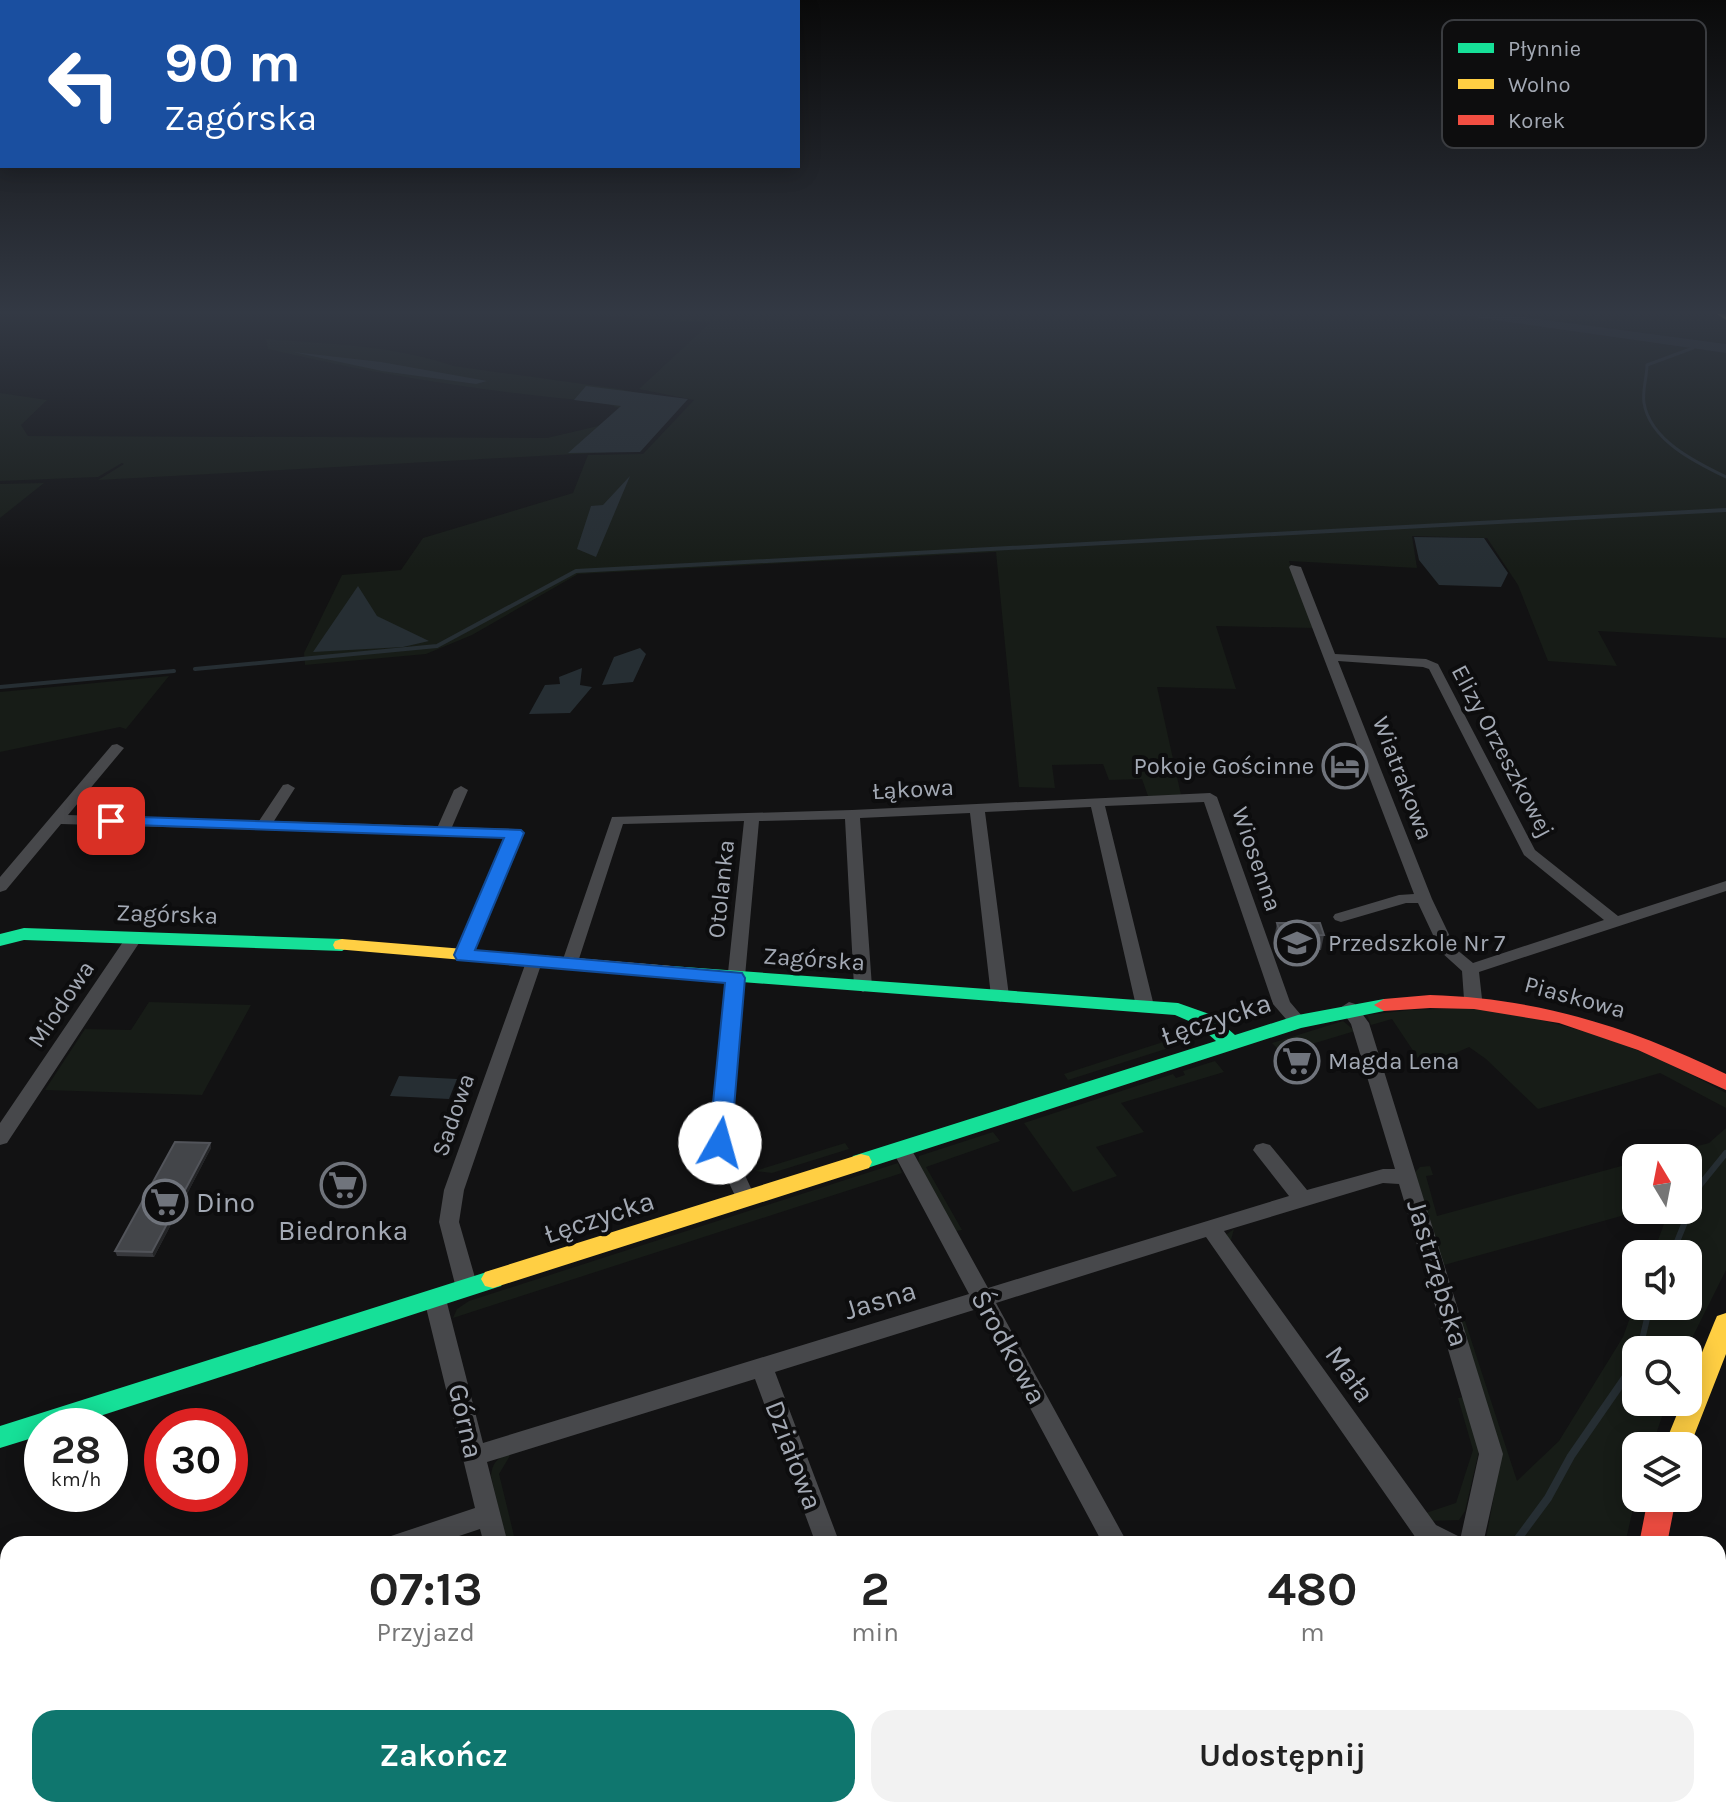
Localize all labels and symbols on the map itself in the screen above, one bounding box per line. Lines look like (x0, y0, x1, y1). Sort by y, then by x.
legend (1442, 20, 1706, 148)
text: Płynnie (1508, 36, 1581, 62)
text: Wolno (1508, 72, 1570, 98)
text: Korek (1508, 108, 1565, 134)
street label: Elizy Orzeszkowej (1446, 660, 1560, 842)
street label: Wiatrakowa (1367, 712, 1439, 844)
hotel icon: Pokoje Gościnne (1321, 742, 1369, 790)
place label: Pokoje Gościnne (1133, 752, 1314, 780)
street label: Łąkowa (871, 773, 955, 805)
pin (77, 787, 145, 855)
street label: Wiosenna (1226, 803, 1288, 915)
street label: Otolanka (702, 838, 740, 940)
street label: Zagórska (115, 898, 219, 930)
school or university icon: Przedszkole Nr 7 (1273, 919, 1321, 967)
place label: Przedszkole Nr 7 (1328, 929, 1505, 957)
street label: Zagórska (762, 941, 866, 977)
street label: Miodowa (22, 955, 100, 1053)
street label: Piaskowa (1521, 970, 1629, 1024)
street label: Łęczycka (1157, 986, 1275, 1052)
supermarket icon: Magda Lena (1273, 1037, 1321, 1085)
place label: Magda Lena (1328, 1047, 1459, 1075)
street label: Sadowa (426, 1070, 480, 1160)
position arrow (678, 1101, 762, 1185)
north arrow (1622, 1144, 1702, 1224)
supermarket icon: Biedronka (319, 1161, 367, 1209)
supermarket icon: Dino (141, 1178, 189, 1226)
street label: Łęczycka (540, 1184, 658, 1250)
place label: Dino (196, 1186, 255, 1219)
street label: Jastrzębska (1400, 1195, 1476, 1351)
place label: Biedronka (278, 1214, 408, 1247)
street label: Jasna (840, 1273, 920, 1327)
street label: Środkowa (964, 1284, 1054, 1410)
street label: Mała (1318, 1339, 1382, 1409)
street label: Górna (441, 1380, 491, 1462)
street label: Działowa (758, 1396, 830, 1514)
speed limit sign: 30 (144, 1408, 248, 1512)

